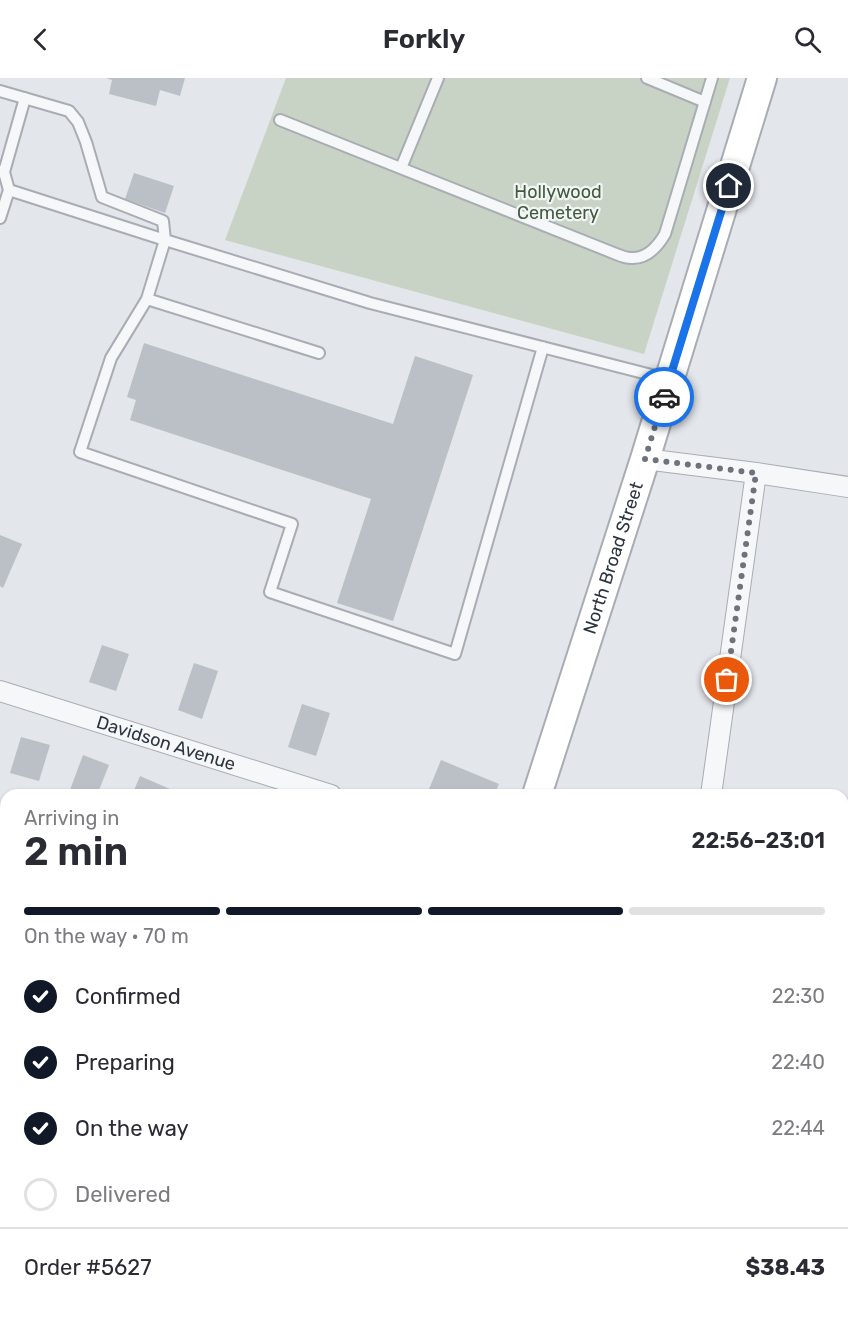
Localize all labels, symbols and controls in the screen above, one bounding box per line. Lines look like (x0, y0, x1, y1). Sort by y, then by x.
icon: back (24, 23, 57, 56)
text: Forkly (383, 23, 465, 55)
icon: search (791, 23, 824, 56)
pin (703, 160, 754, 211)
icon: home (712, 169, 745, 202)
park label: Hollywood Cemetery (514, 181, 602, 224)
courier (634, 367, 694, 427)
icon: car (648, 381, 681, 414)
street label: North Broad Street (578, 479, 648, 637)
pin (701, 654, 752, 705)
icon: bag (710, 663, 743, 696)
street label: Davidson Avenue (94, 711, 238, 775)
text: Arriving in (24, 806, 119, 830)
text: 22:56–23:01 (691, 827, 825, 854)
text: 2 min (24, 829, 128, 875)
text: On the way · 70 m (24, 924, 189, 948)
icon: check (24, 980, 57, 1013)
text: Confirmed (75, 983, 181, 1010)
text: 22:30 (772, 984, 825, 1008)
icon: check (24, 1046, 57, 1079)
text: Preparing (75, 1049, 175, 1076)
text: 22:40 (771, 1050, 825, 1074)
icon: check (24, 1112, 57, 1145)
text: On the way (75, 1115, 189, 1142)
text: 22:44 (772, 1116, 825, 1140)
text: Delivered (75, 1181, 171, 1208)
text: Order #5627 (24, 1254, 152, 1281)
text: $38.43 (745, 1254, 825, 1281)

